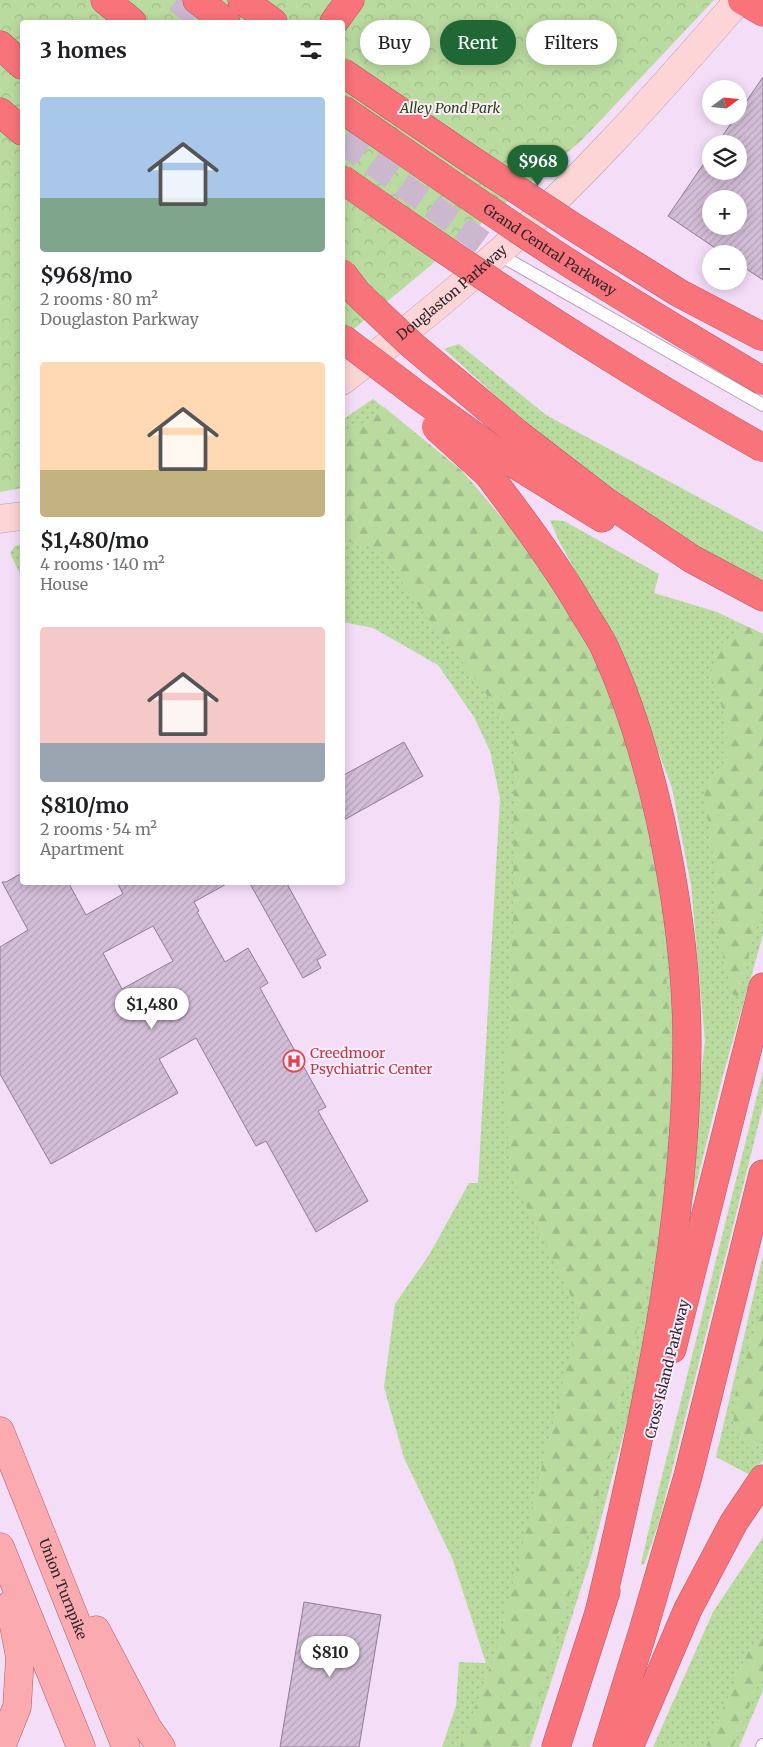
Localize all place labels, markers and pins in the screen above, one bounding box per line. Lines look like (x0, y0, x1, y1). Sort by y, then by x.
pin: $968 (508, 144, 568, 187)
pin: $1,480 (111, 988, 193, 1030)
place label: Creedmoor Psychiatric Center (310, 1044, 433, 1078)
hospital icon: Creedmoor Psychiatric Center (282, 1049, 306, 1073)
pin: $810 (300, 1636, 360, 1678)

